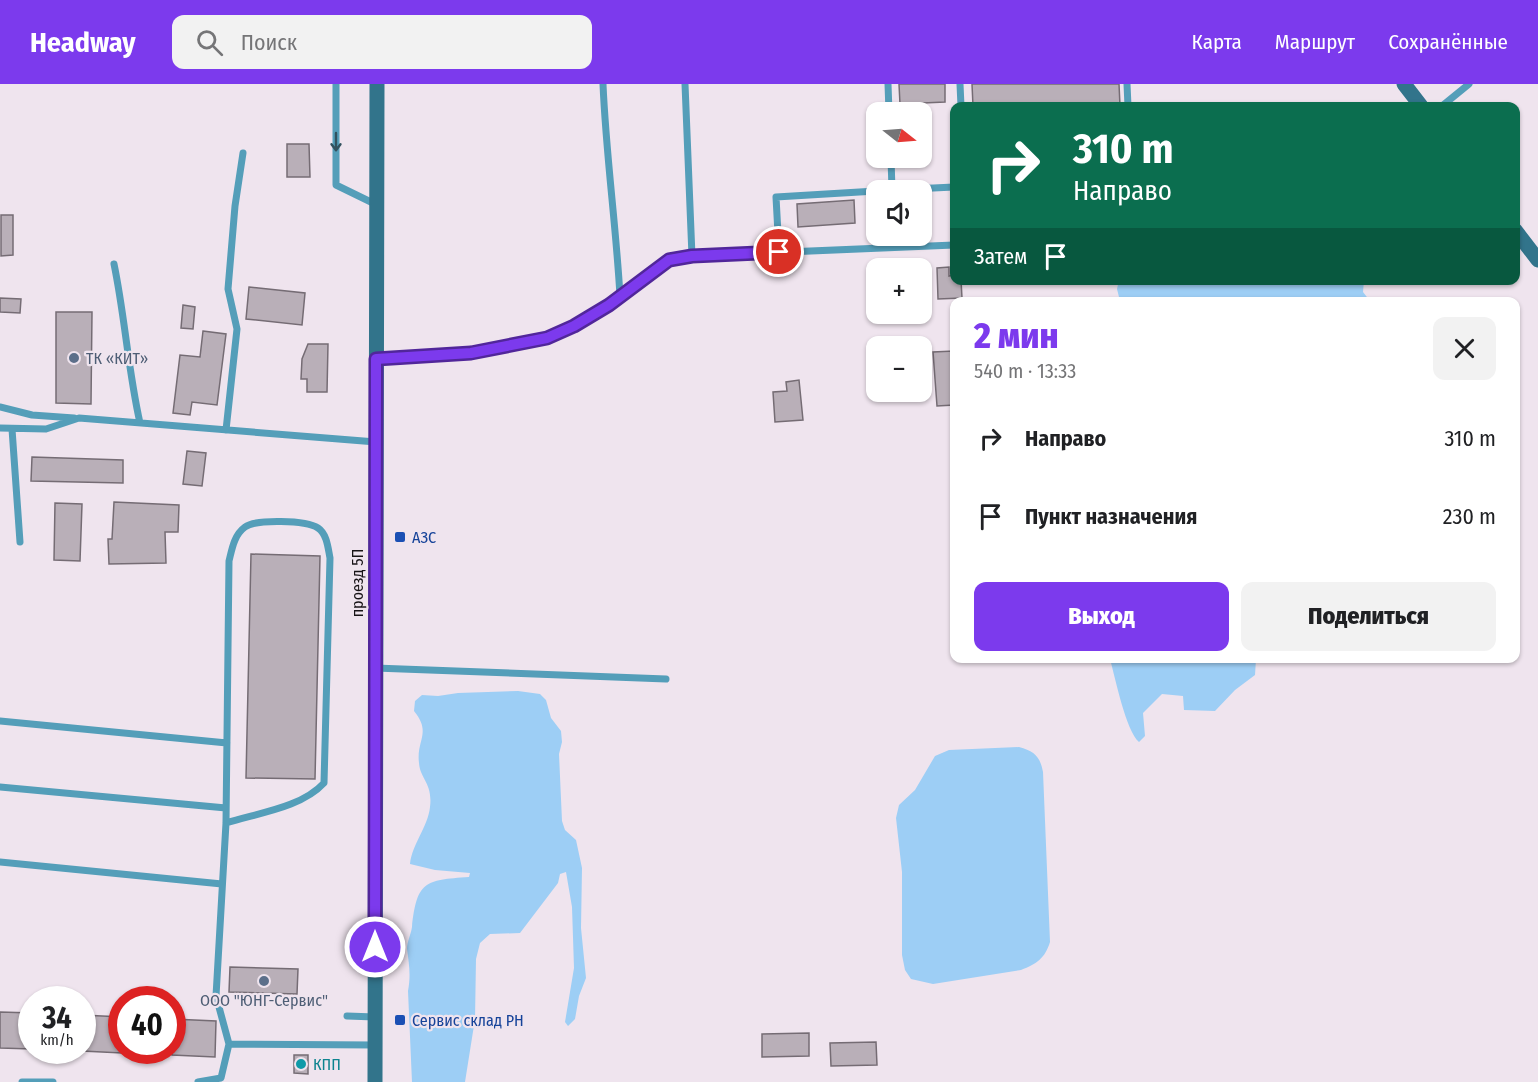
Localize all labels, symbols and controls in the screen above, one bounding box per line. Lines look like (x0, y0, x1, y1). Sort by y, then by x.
search box (172, 15, 592, 69)
text: Headway (30, 26, 136, 59)
icon: search (193, 26, 226, 59)
text: Поиск (241, 29, 297, 56)
text: Карта (1192, 29, 1242, 55)
text: Маршрут (1275, 29, 1355, 55)
text: Сохранённые (1388, 29, 1508, 55)
north arrow (866, 102, 932, 168)
map controls (866, 102, 932, 402)
text: 310 m (1073, 124, 1174, 174)
icon: right (974, 126, 1052, 204)
one-way arrow (330, 132, 342, 152)
text: Направо (1073, 175, 1172, 207)
button: sound (866, 180, 932, 246)
pin (753, 226, 804, 277)
icon: arrive (762, 235, 795, 268)
icon: arrive (1039, 240, 1072, 273)
text: Затем (974, 243, 1027, 270)
button: + (866, 258, 932, 324)
text: 2 мин (974, 314, 1059, 358)
button: close (1433, 317, 1496, 380)
button: − (866, 336, 932, 402)
place label: ТК «КИТ» (86, 349, 148, 368)
marker: ТК «КИТ» (67, 351, 81, 365)
text: 540 m · 13:33 (974, 359, 1076, 383)
icon: right (974, 422, 1007, 455)
text: Направо (1025, 425, 1106, 452)
text: 310 m (1444, 425, 1496, 452)
icon: arrive (974, 500, 1007, 533)
text: Пункт назначения (1025, 503, 1197, 530)
text: 230 m (1443, 503, 1496, 530)
place label: АЗС (412, 528, 436, 547)
marker: АЗС (393, 530, 407, 544)
street label: проезд 5П (348, 549, 367, 617)
button: Выход (974, 582, 1229, 651)
button: Поделиться (1241, 582, 1496, 651)
position arrow (343, 915, 407, 979)
marker: ООО "ЮНГ-Сервис" (257, 974, 271, 988)
speed limit sign: 40 (108, 986, 186, 1064)
place label: ООО "ЮНГ-Сервис" (200, 991, 328, 1010)
text: 34 (42, 1000, 72, 1036)
place label: Сервис склад РН (412, 1011, 524, 1030)
marker: Сервис склад РН (393, 1013, 407, 1027)
text: km/h (40, 1031, 74, 1049)
place label: КПП (313, 1055, 341, 1074)
marker: КПП (294, 1057, 308, 1071)

